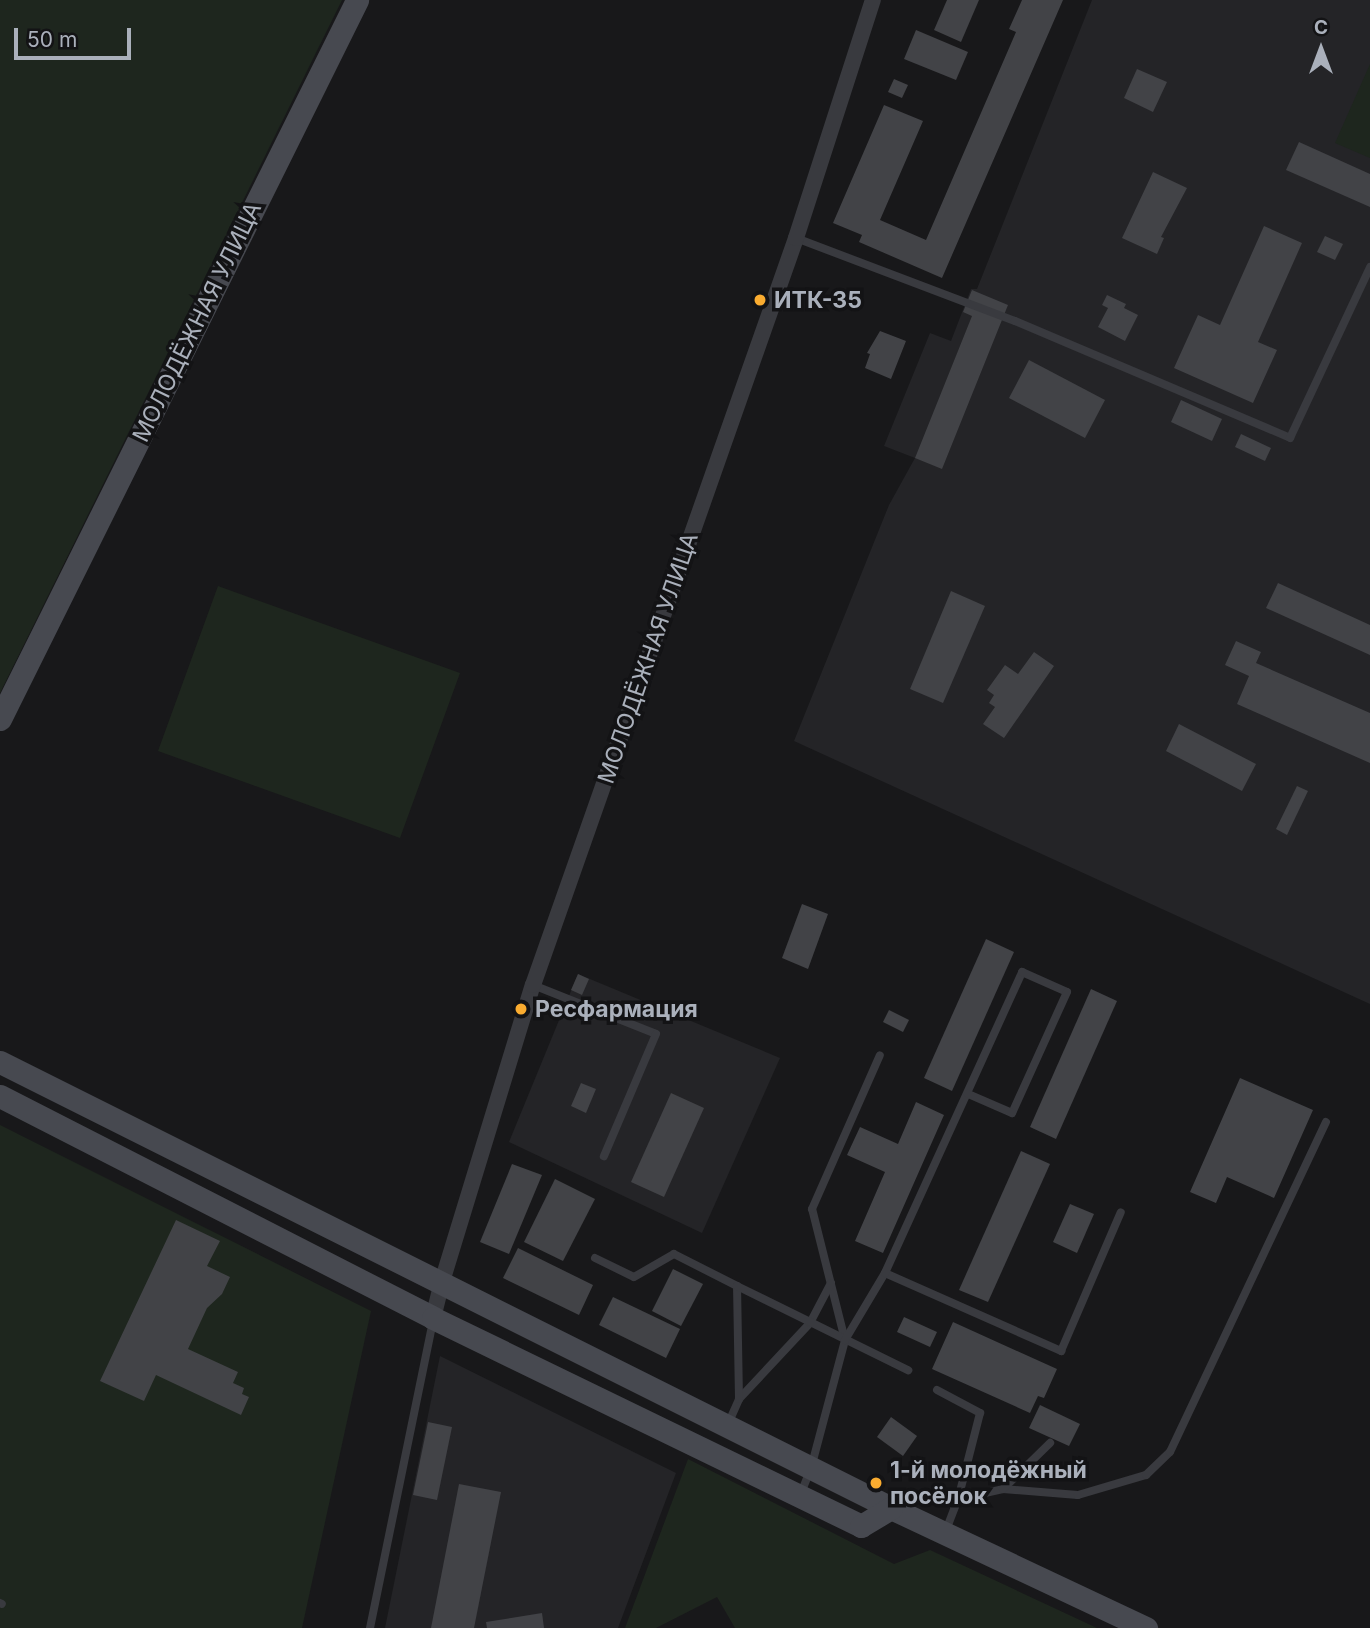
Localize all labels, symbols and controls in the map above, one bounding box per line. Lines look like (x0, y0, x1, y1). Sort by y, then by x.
scale bar (18, 14, 135, 58)
north arrow (1286, 14, 1356, 84)
text: С (1314, 16, 1328, 39)
text: 50 m (27, 27, 77, 52)
street label: МОЛОДЁЖНАЯ УЛИЦА (127, 198, 267, 446)
place label: ИТК-35 (774, 286, 862, 314)
marker: ИТК-35 (752, 292, 768, 308)
street label: МОЛОДЁЖНАЯ УЛИЦА (592, 529, 704, 787)
place label: Ресфармация (535, 995, 698, 1023)
marker: Ресфармация (513, 1001, 529, 1017)
place label: 1-й молодёжный посёлок (890, 1456, 1087, 1510)
marker: 1-й молодёжный посёлок (868, 1475, 884, 1491)

